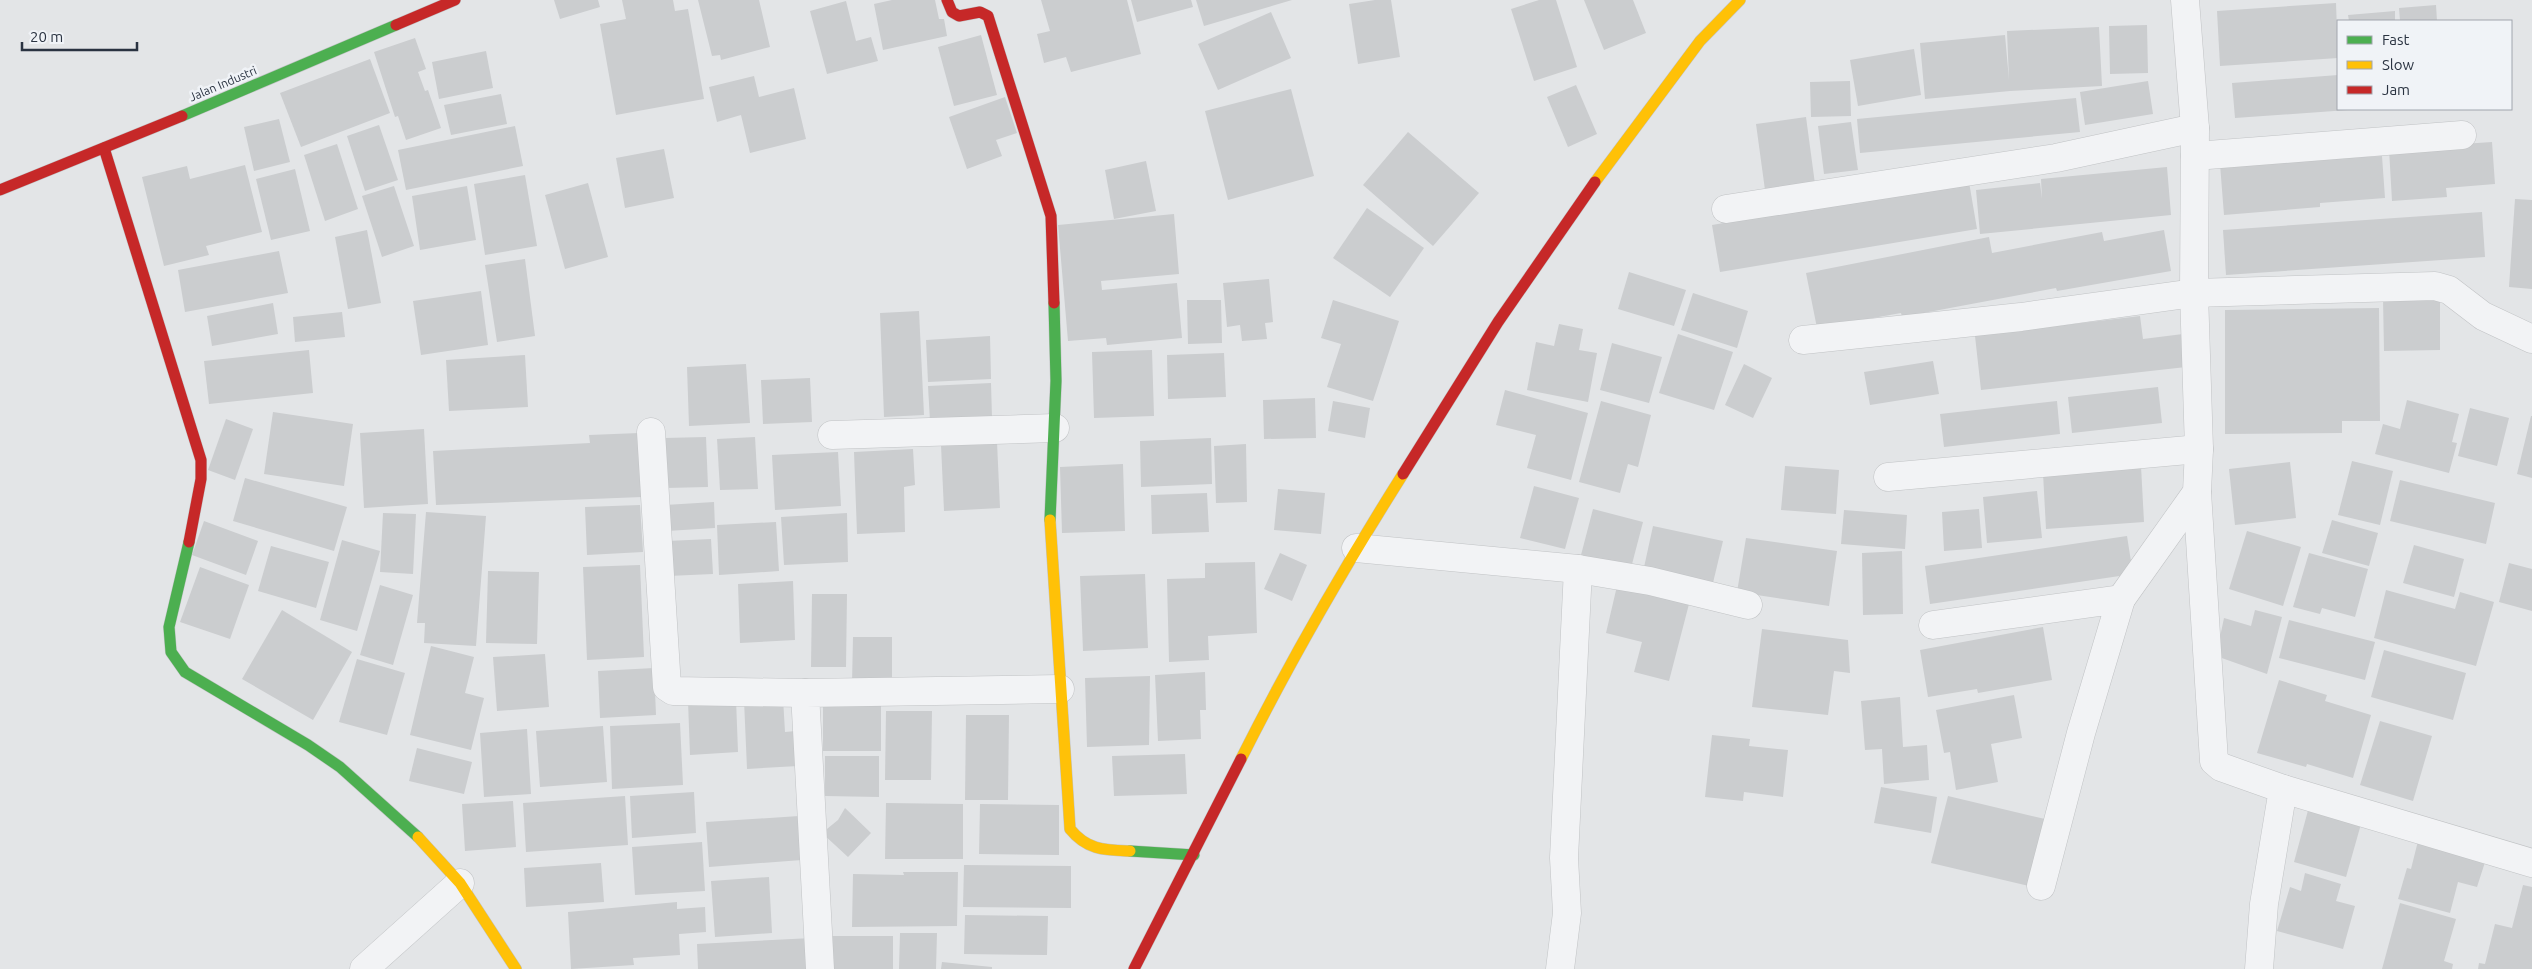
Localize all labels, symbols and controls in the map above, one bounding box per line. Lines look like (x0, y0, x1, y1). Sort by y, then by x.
scale bar (22, 20, 138, 52)
legend (2337, 20, 2512, 110)
text: 20 m (30, 28, 63, 45)
text: Fast (2382, 31, 2410, 48)
text: Slow (2382, 56, 2415, 73)
street label: Jalan Industri (187, 63, 259, 104)
text: Jam (2382, 81, 2410, 98)

